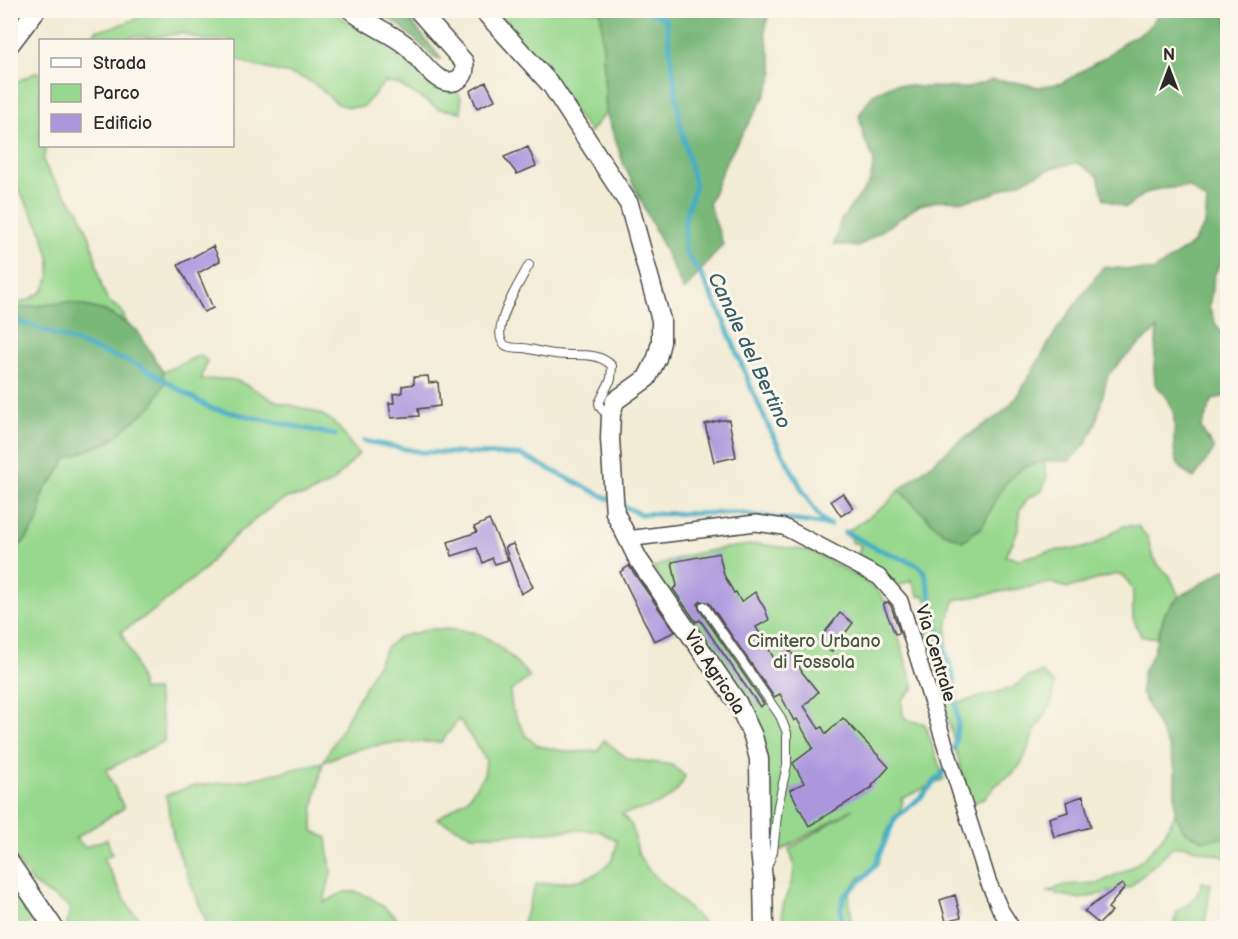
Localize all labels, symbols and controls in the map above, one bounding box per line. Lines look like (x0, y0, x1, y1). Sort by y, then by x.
legend (39, 39, 234, 147)
north arrow (1139, 39, 1199, 99)
text: N (1163, 46, 1175, 65)
text: Strada (93, 53, 146, 74)
text: Parco (93, 83, 140, 104)
text: Edificio (93, 113, 152, 134)
water label: Canale del Bertino (702, 269, 796, 432)
street label: Via Centrale (911, 602, 960, 705)
street label: Via Agricola (680, 626, 750, 718)
park label: Cimitero Urbano di Fossola (747, 631, 881, 673)

